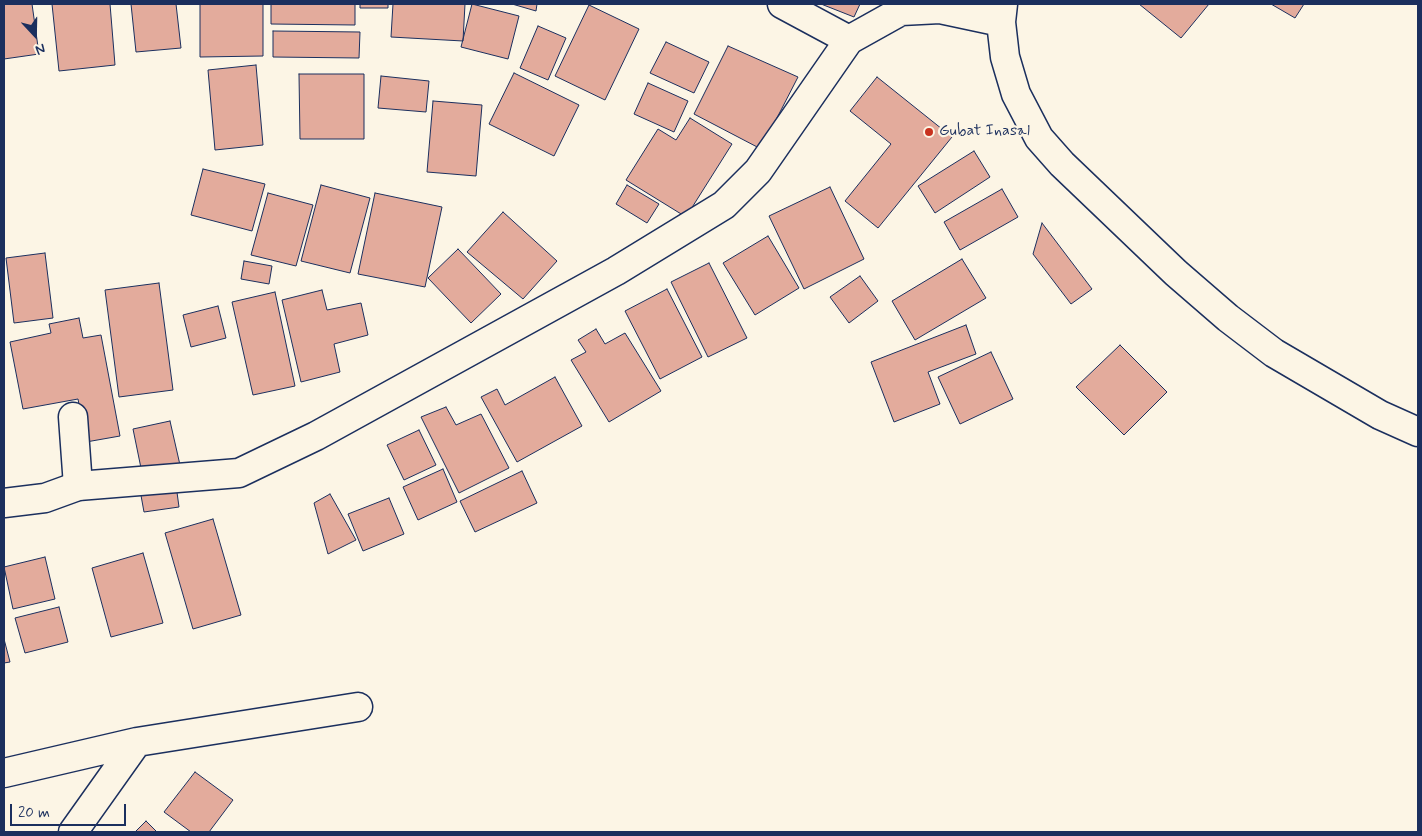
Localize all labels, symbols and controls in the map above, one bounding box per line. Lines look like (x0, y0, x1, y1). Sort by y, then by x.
north arrow (10, 10, 60, 60)
text: N (33, 39, 48, 59)
place label: Gubat Inasal (939, 122, 1030, 142)
marker: Gubat Inasal (923, 126, 935, 138)
scale bar (12, 794, 129, 826)
text: 20 m (18, 803, 50, 823)

